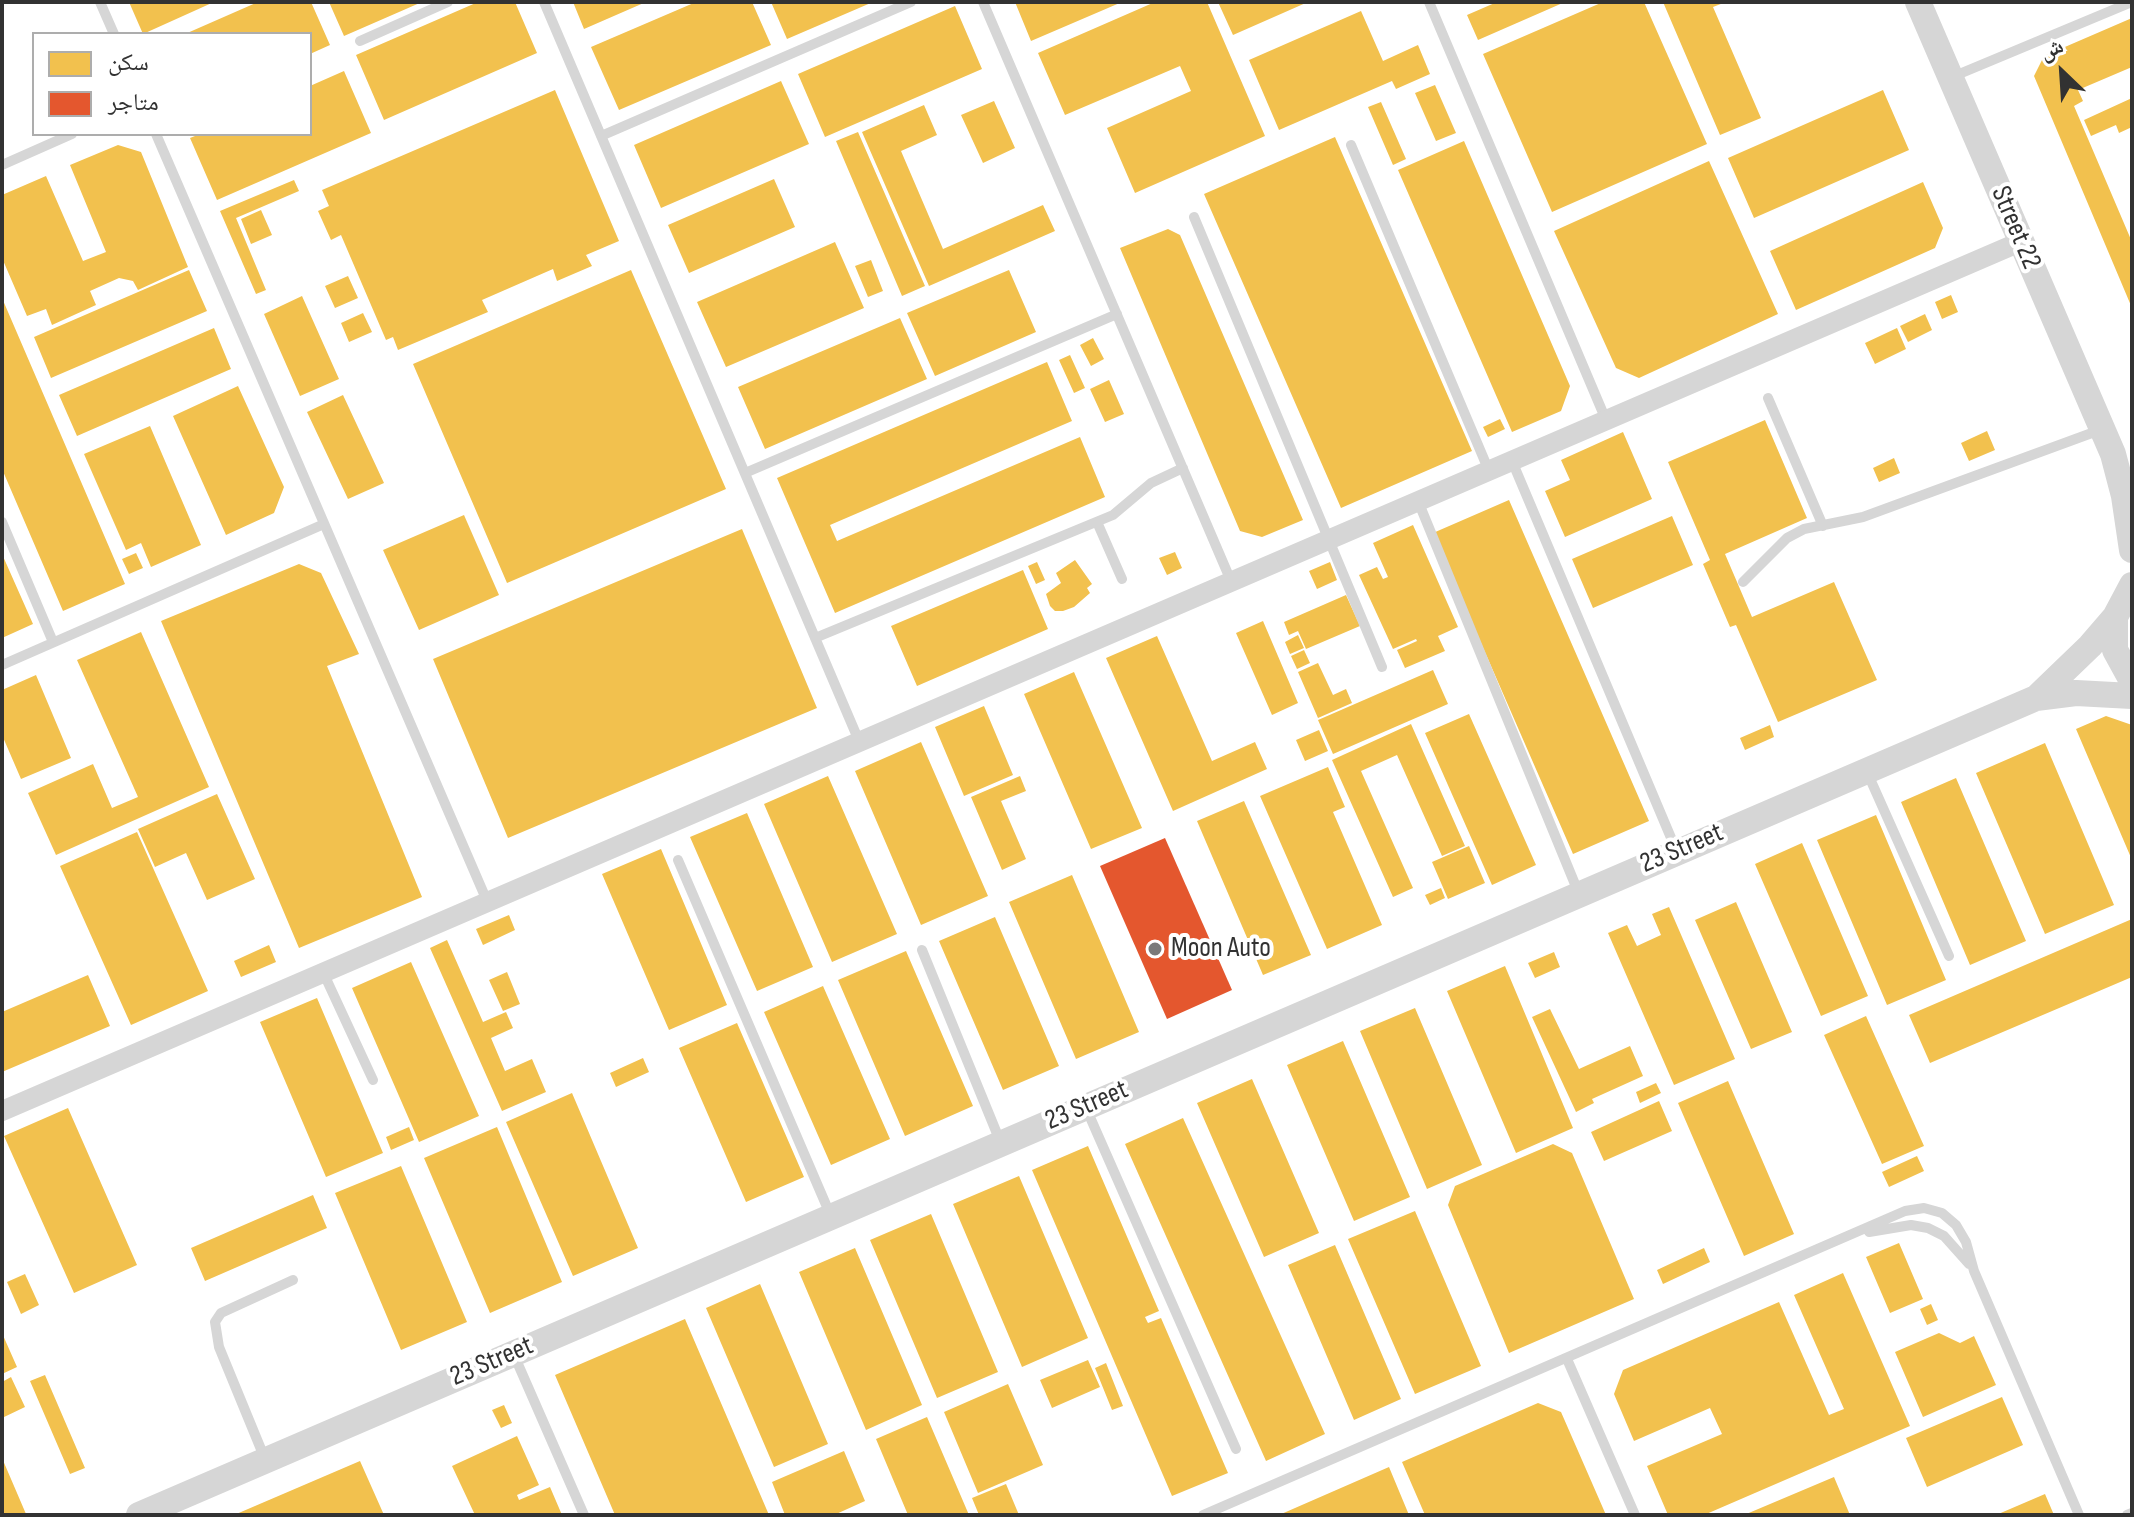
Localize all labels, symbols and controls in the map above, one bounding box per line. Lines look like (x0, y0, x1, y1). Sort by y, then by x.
legend (32, 32, 312, 136)
north arrow (2022, 32, 2102, 112)
text: ش (2035, 33, 2068, 67)
text: سكن (108, 48, 149, 77)
text: متاجر (108, 88, 159, 117)
street label: Street 22 (1983, 182, 2047, 274)
street label: 23 Street (1635, 817, 1729, 881)
place label: Moon Auto (1171, 932, 1271, 966)
marker: Moon Auto (1146, 940, 1164, 958)
street label: 23 Street (1040, 1074, 1134, 1138)
street label: 23 Street (445, 1330, 539, 1394)

